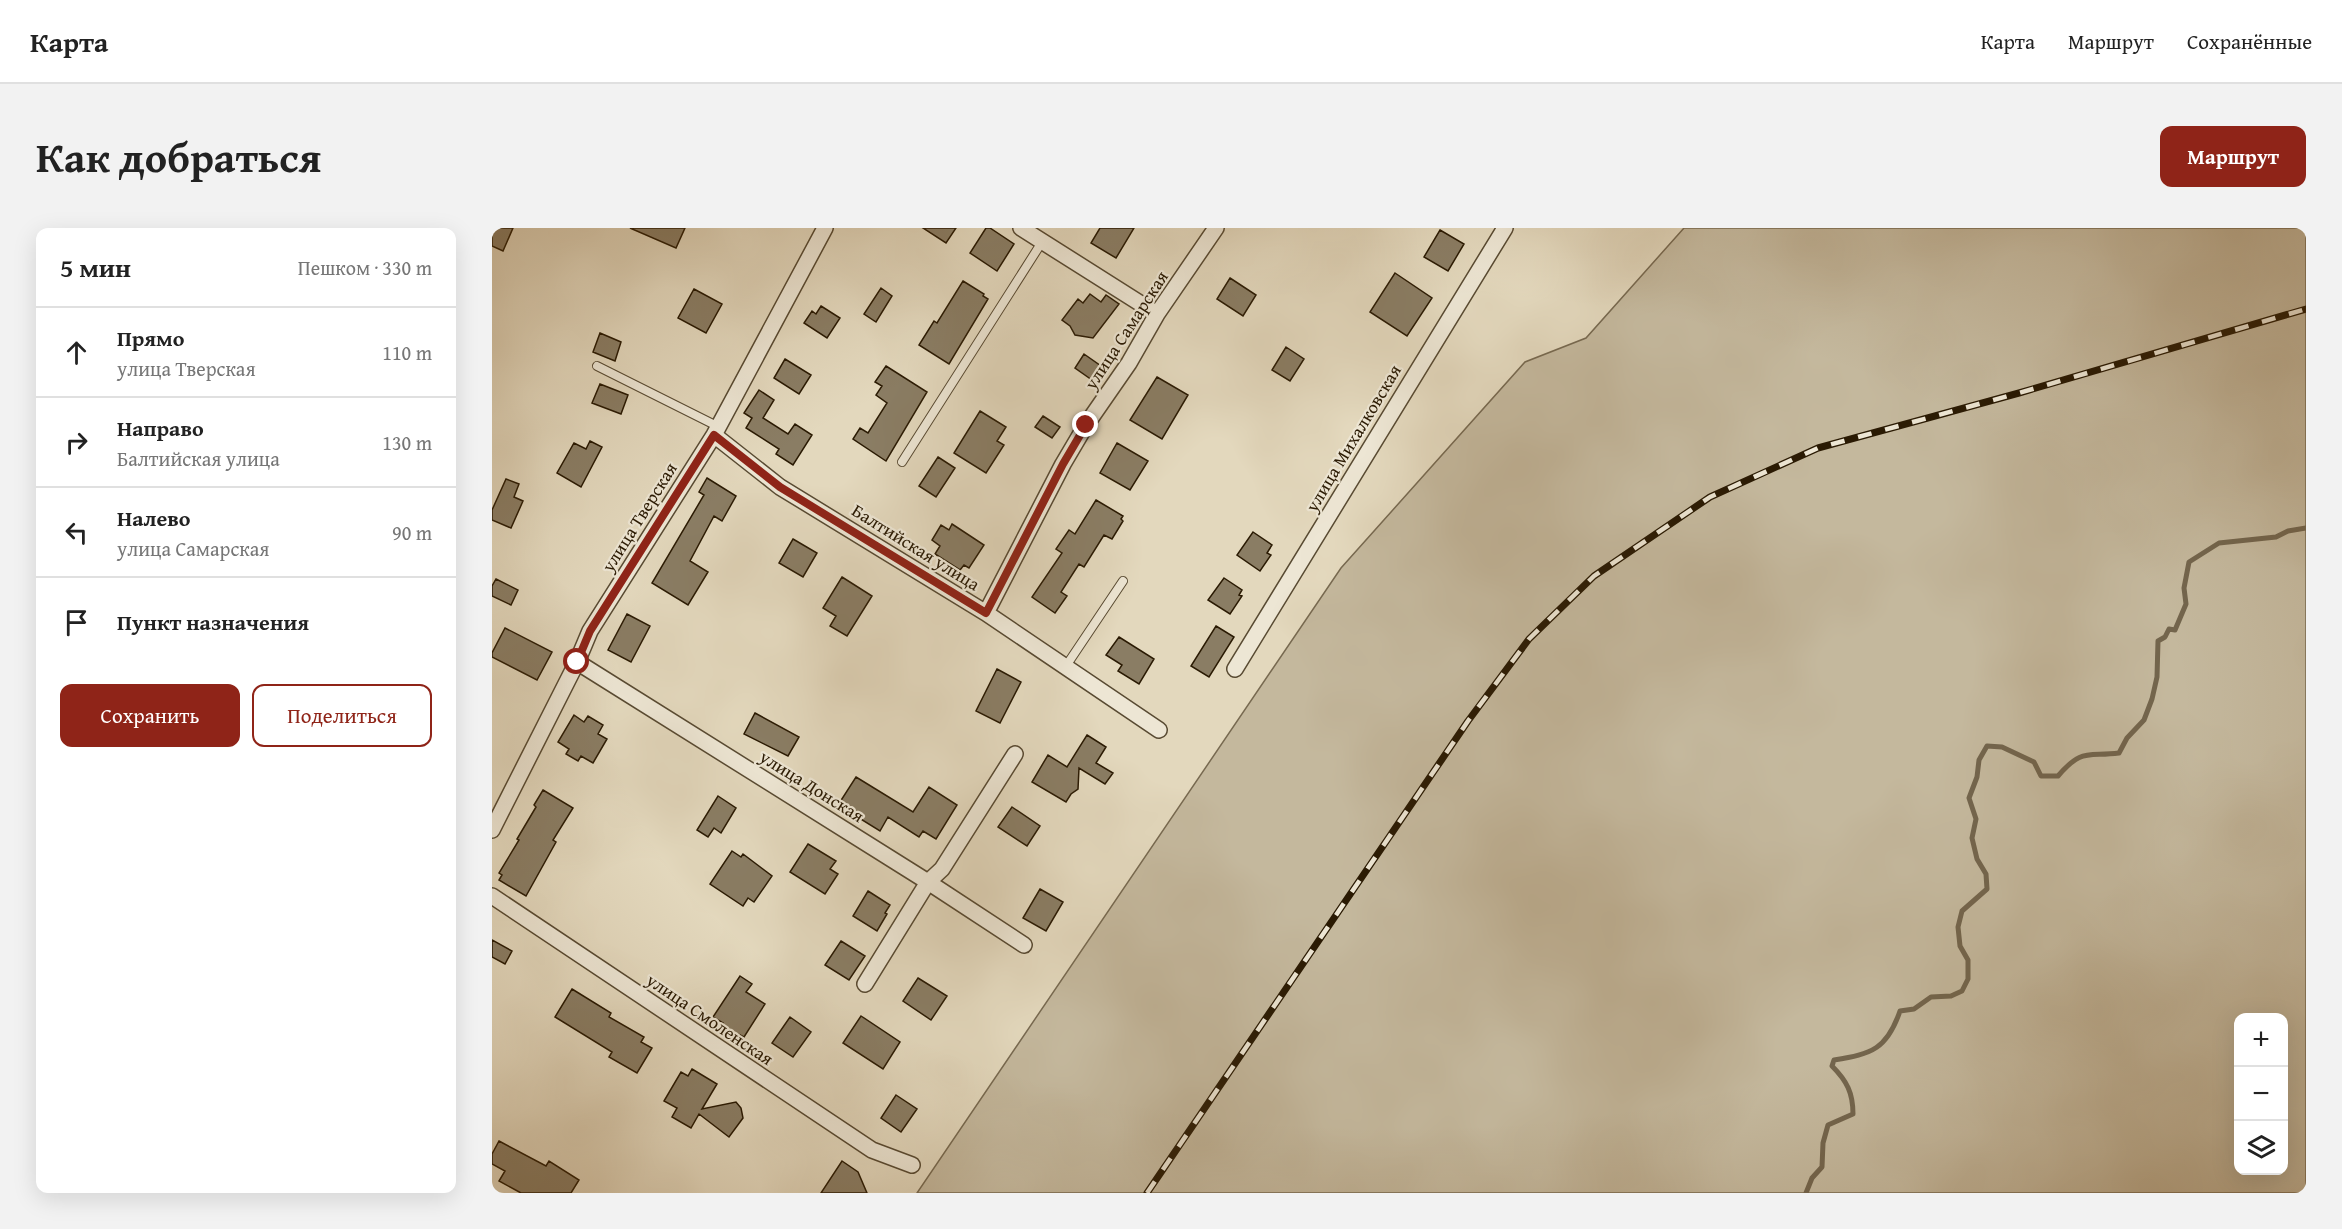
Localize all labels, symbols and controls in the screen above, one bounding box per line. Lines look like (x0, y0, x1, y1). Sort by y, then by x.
text: Карта (30, 21, 108, 62)
text: Карта (1981, 26, 2035, 57)
text: Маршрут (2068, 26, 2154, 57)
text: Сохранённые (2187, 26, 2312, 57)
text: Как добраться (36, 126, 321, 187)
button: Маршрут (2160, 126, 2306, 187)
text: 5 мин (60, 248, 131, 287)
text: Пешком · 330 m (298, 253, 432, 282)
street label: улица Самарская (1077, 265, 1175, 396)
text: Прямо (117, 322, 184, 354)
icon: ahead (60, 336, 93, 369)
text: 110 m (382, 338, 432, 367)
text: улица Тверская (117, 354, 256, 383)
street label: улица Михалковская (1298, 359, 1408, 518)
route end (1072, 411, 1098, 437)
text: Направо (117, 412, 204, 444)
icon: right (60, 426, 93, 459)
text: 130 m (382, 428, 432, 457)
text: Балтийская улица (117, 444, 280, 473)
street label: улица Тверская (594, 457, 683, 578)
street label: Балтийская улица (847, 497, 986, 597)
text: Налево (117, 502, 190, 534)
icon: left (60, 516, 93, 549)
text: 90 m (392, 518, 432, 547)
text: улица Самарская (117, 534, 269, 563)
icon: arrive (60, 606, 93, 639)
text: Пункт назначения (117, 606, 309, 638)
route start (563, 648, 589, 674)
button: Сохранить (60, 684, 240, 747)
button: Поделиться (252, 684, 432, 747)
street label: улица Донская (754, 743, 870, 829)
street label: улица Смоленская (640, 966, 779, 1072)
map controls (2234, 1013, 2288, 1175)
button: + (2234, 1013, 2288, 1067)
button: − (2234, 1067, 2288, 1121)
button: layers (2234, 1121, 2288, 1175)

